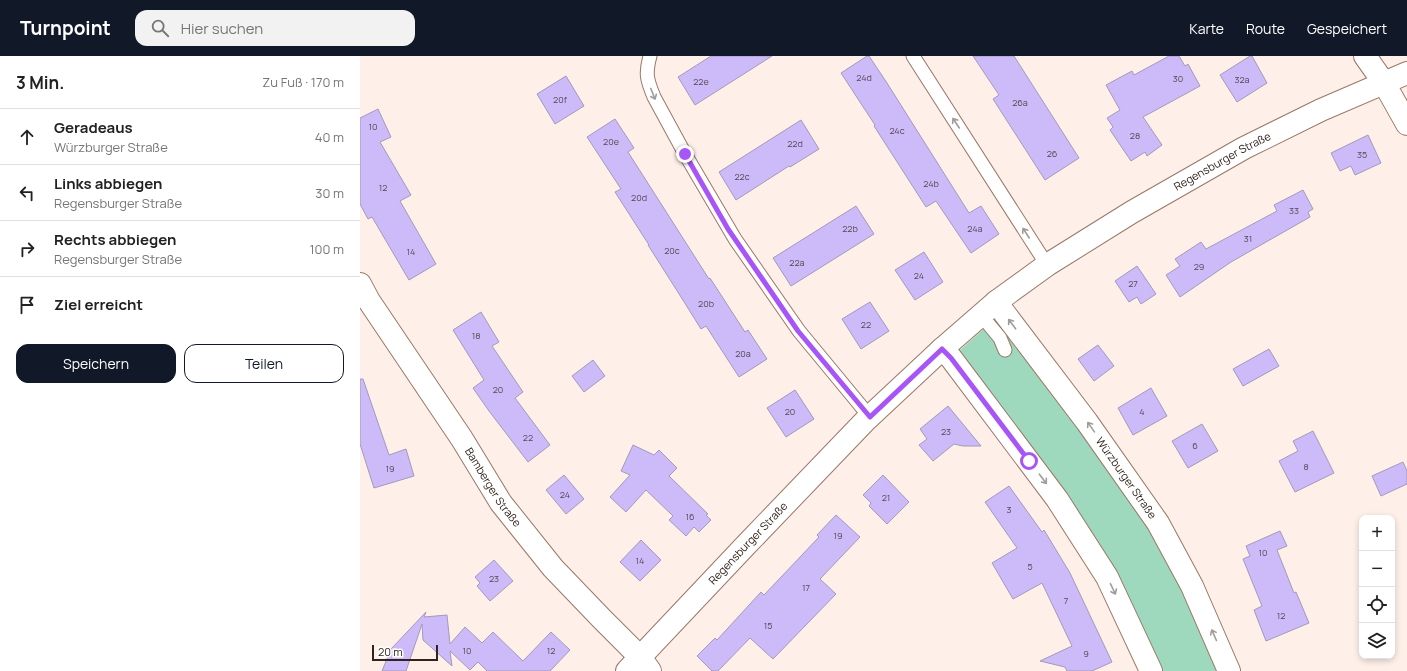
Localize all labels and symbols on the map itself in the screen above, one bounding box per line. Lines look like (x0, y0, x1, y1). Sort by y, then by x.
house number: 24d (856, 71, 872, 84)
house number: 30 (1173, 72, 1183, 85)
house number: 32a (1234, 73, 1250, 86)
house number: 22e (693, 75, 709, 88)
one-way arrow (649, 87, 657, 99)
house number: 20f (553, 93, 568, 106)
house number: 26a (1012, 96, 1028, 109)
one-way arrow (952, 118, 960, 129)
house number: 10 (369, 120, 378, 133)
house number: 24c (889, 124, 905, 137)
street label: Regensburger Straße (1171, 128, 1274, 194)
house number: 28 (1130, 129, 1140, 142)
house number: 20e (603, 135, 619, 148)
house number: 22d (787, 137, 803, 150)
route end (676, 145, 694, 163)
house number: 26 (1047, 147, 1058, 160)
house number: 35 (1357, 148, 1367, 161)
house number: 22c (734, 170, 750, 183)
house number: 24b (923, 177, 939, 190)
house number: 12 (379, 181, 387, 194)
house number: 20d (631, 191, 647, 204)
house number: 33 (1289, 204, 1299, 217)
house number: 22b (842, 222, 858, 235)
house number: 24a (967, 222, 983, 235)
one-way arrow (1022, 227, 1030, 238)
house number: 31 (1244, 232, 1252, 245)
house number: 20c (664, 244, 680, 257)
house number: 14 (407, 245, 415, 258)
house number: 22a (789, 256, 805, 269)
house number: 29 (1194, 260, 1204, 273)
house number: 24 (914, 269, 924, 282)
house number: 27 (1128, 277, 1138, 290)
house number: 20b (698, 297, 714, 310)
house number: 22 (861, 318, 871, 331)
one-way arrow (1008, 319, 1017, 330)
house number: 18 (472, 329, 480, 342)
house number: 20a (735, 347, 751, 360)
house number: 20 (493, 383, 503, 396)
house number: 20 (785, 405, 795, 418)
house number: 4 (1139, 405, 1145, 418)
one-way arrow (1087, 422, 1095, 433)
house number: 23 (941, 425, 951, 438)
house number: 22 (523, 431, 533, 444)
street label: Würzburger Straße (1093, 434, 1161, 522)
house number: 6 (1192, 439, 1198, 452)
street label: Bamberger Straße (462, 444, 525, 530)
route start (1020, 452, 1038, 470)
house number: 8 (1303, 460, 1309, 473)
house number: 19 (385, 462, 395, 475)
one-way arrow (1038, 474, 1047, 485)
house number: 24 (560, 488, 570, 501)
house number: 21 (882, 491, 890, 504)
street label: Regensburger Straße (705, 498, 791, 587)
house number: 3 (1007, 503, 1012, 516)
house number: 16 (685, 510, 695, 523)
house number: 19 (833, 529, 843, 542)
house number: 10 (1259, 546, 1268, 559)
house number: 14 (636, 554, 644, 567)
house number: 5 (1027, 560, 1033, 573)
house number: 23 (489, 572, 499, 585)
house number: 17 (802, 581, 810, 594)
one-way arrow (1109, 583, 1117, 595)
house number: 7 (1064, 594, 1069, 607)
house number: 12 (1277, 609, 1285, 622)
house number: 15 (764, 619, 772, 632)
one-way arrow (1210, 629, 1217, 641)
scale bar (372, 643, 438, 662)
house number: 10 (463, 644, 472, 657)
house number: 12 (547, 644, 555, 657)
house number: 9 (1083, 647, 1089, 660)

